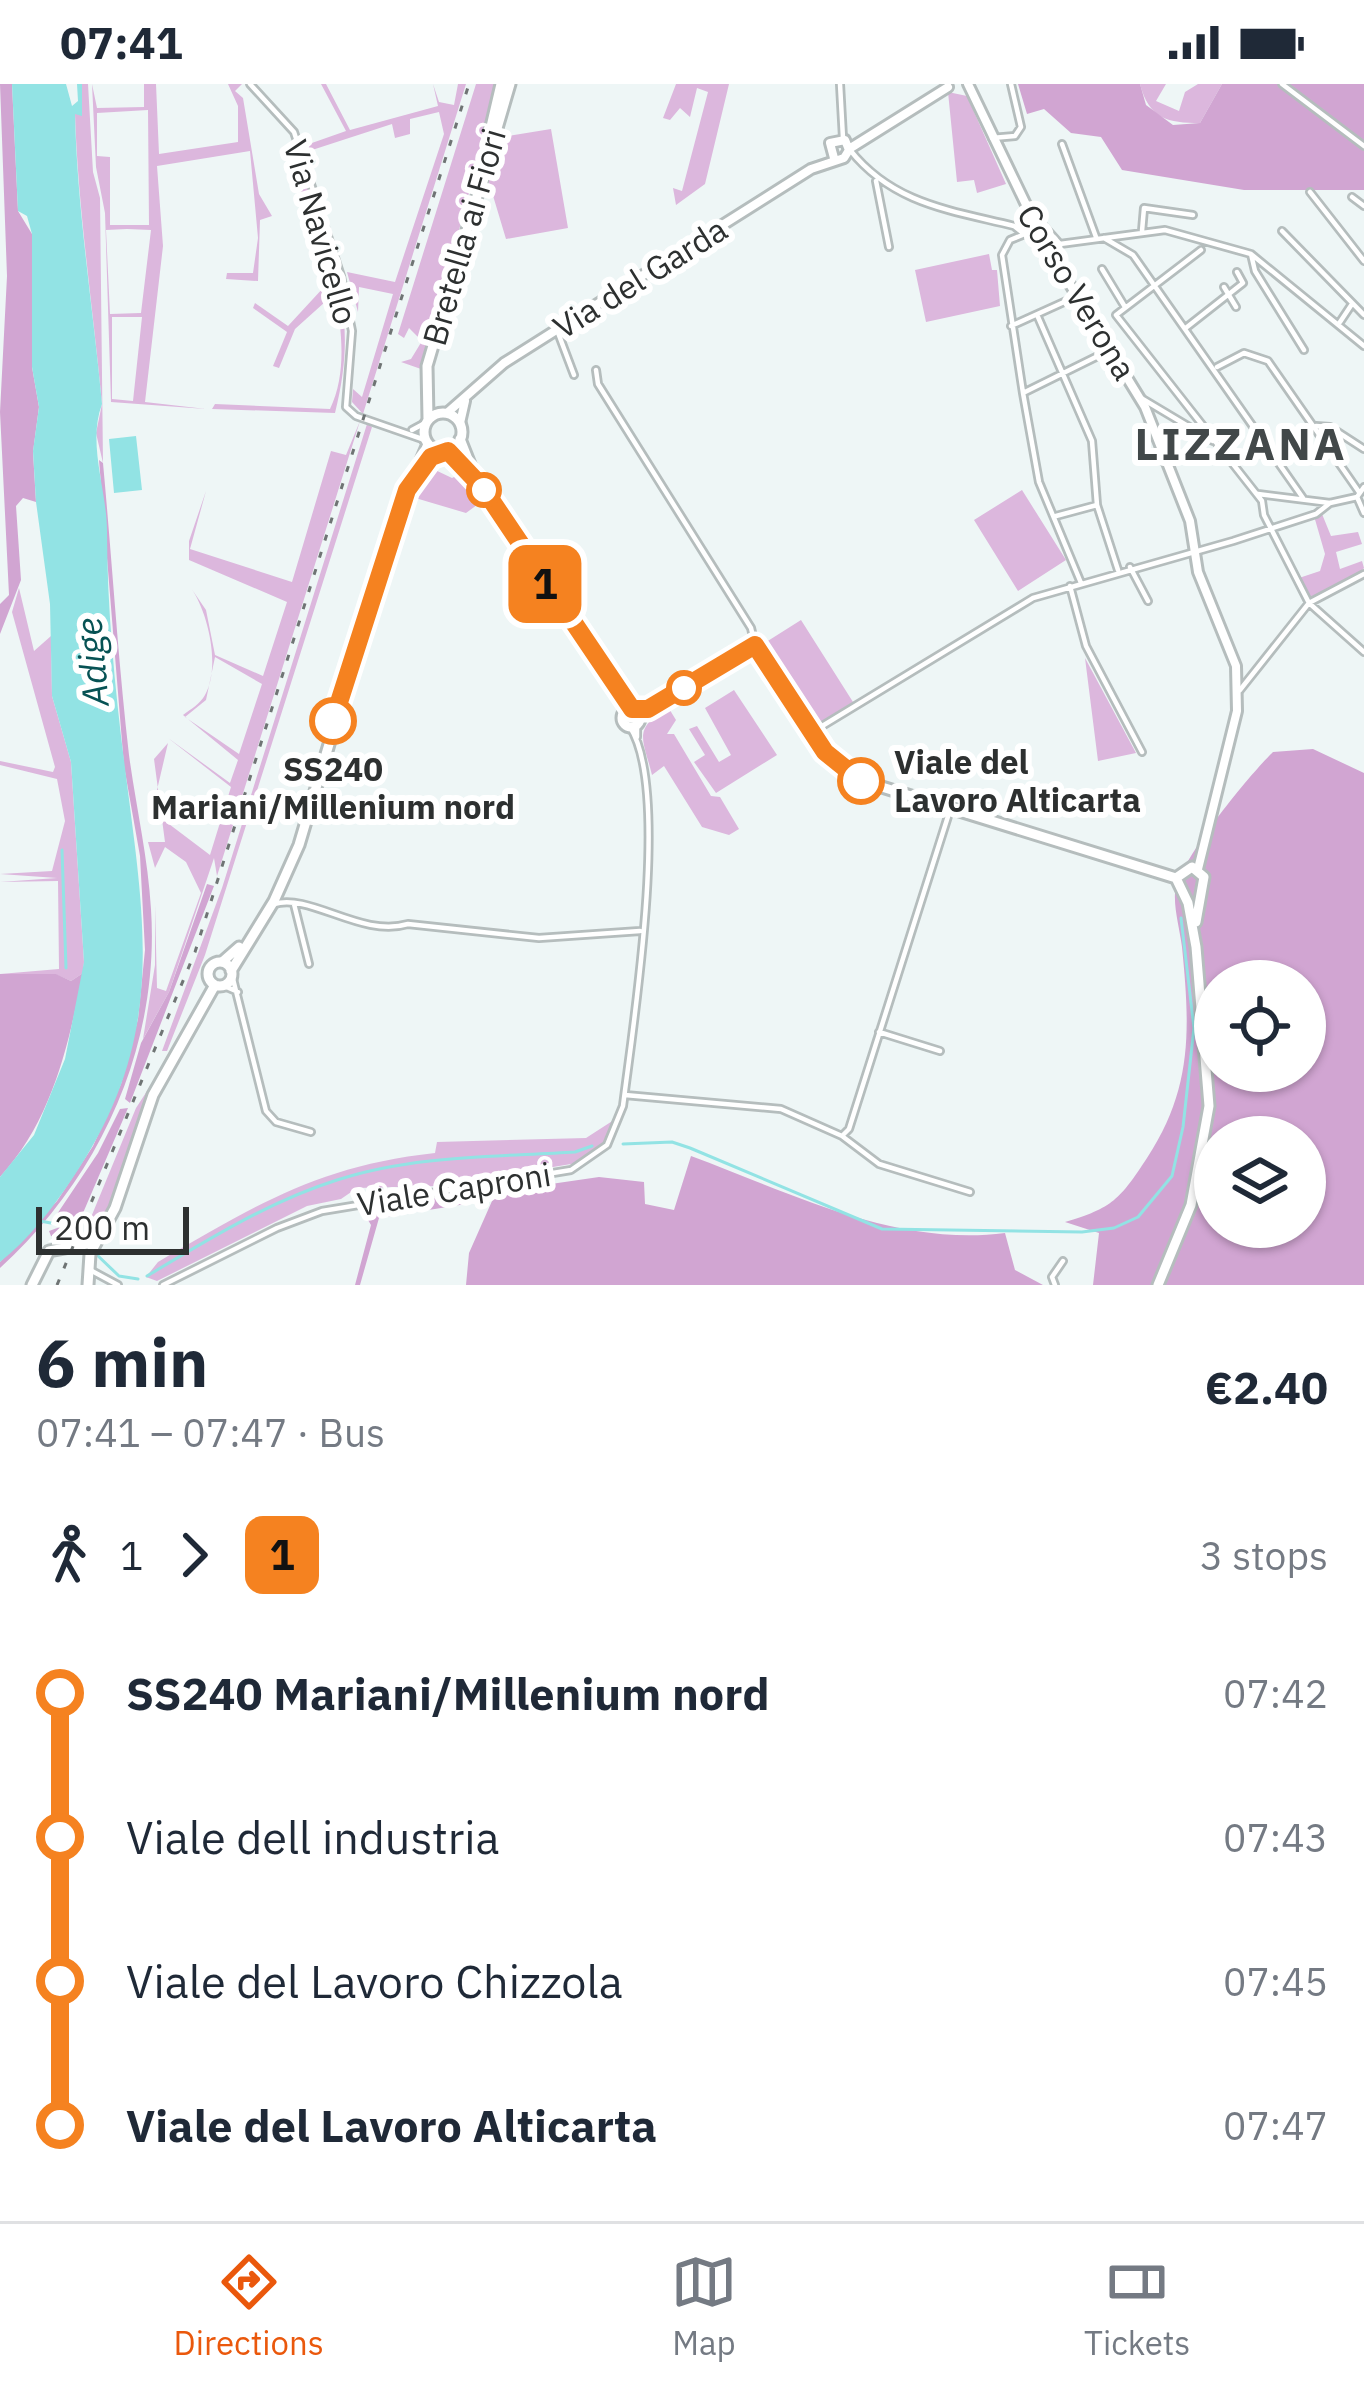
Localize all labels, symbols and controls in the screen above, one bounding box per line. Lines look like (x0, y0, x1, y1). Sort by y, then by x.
text: 07:41 (60, 13, 183, 71)
street label: Bretella ai Fiori (412, 123, 515, 350)
street label: Via Navicello (275, 135, 368, 329)
street label: Corso Verona (1008, 196, 1147, 387)
street label: Via del Garda (545, 207, 735, 348)
district label: LIZZANA (1134, 414, 1348, 472)
unlabelled marker (468, 474, 500, 506)
line badge: 1 (506, 545, 584, 623)
text: 1 (532, 556, 558, 611)
water label: Adige (64, 616, 119, 709)
unlabelled marker (668, 672, 700, 704)
marker: SS240 Mariani/Millenium nord (311, 699, 355, 743)
place label: Viale del Lavoro Alticarta (894, 740, 1141, 821)
place label: SS240 Mariani/Millenium nord (151, 747, 515, 828)
marker: Viale del Lavoro Alticarta (839, 759, 883, 803)
map controls (1194, 960, 1326, 1248)
button: locate (1194, 960, 1326, 1092)
button: layers (1194, 1116, 1326, 1248)
street label: Viale Caproni (354, 1152, 554, 1225)
scale bar (36, 1201, 189, 1254)
text: 200 m (54, 1206, 150, 1249)
text: 6 min (36, 1319, 208, 1405)
text: €2.40 (1205, 1358, 1328, 1416)
text: 07:41 – 07:47 · Bus (36, 1407, 385, 1458)
icon: walk (36, 1522, 102, 1588)
icon: forward (161, 1522, 227, 1588)
text: 1 (269, 1527, 295, 1582)
text: 1 (120, 1530, 143, 1581)
text: 3 stops (1200, 1530, 1328, 1581)
text: SS240 Mariani/Millenium nord (126, 1664, 770, 1722)
text: 07:42 (1223, 1668, 1328, 1719)
text: Viale dell industria (126, 1808, 500, 1866)
text: 07:43 (1223, 1812, 1328, 1863)
text: Viale del Lavoro Chizzola (126, 1952, 623, 2010)
text: 07:45 (1223, 1956, 1328, 2007)
text: Viale del Lavoro Alticarta (126, 2096, 657, 2154)
text: 07:47 (1223, 2100, 1328, 2151)
tab: Directions (174, 2249, 324, 2364)
tab: Map (671, 2249, 737, 2364)
tab: Tickets (1084, 2249, 1190, 2364)

